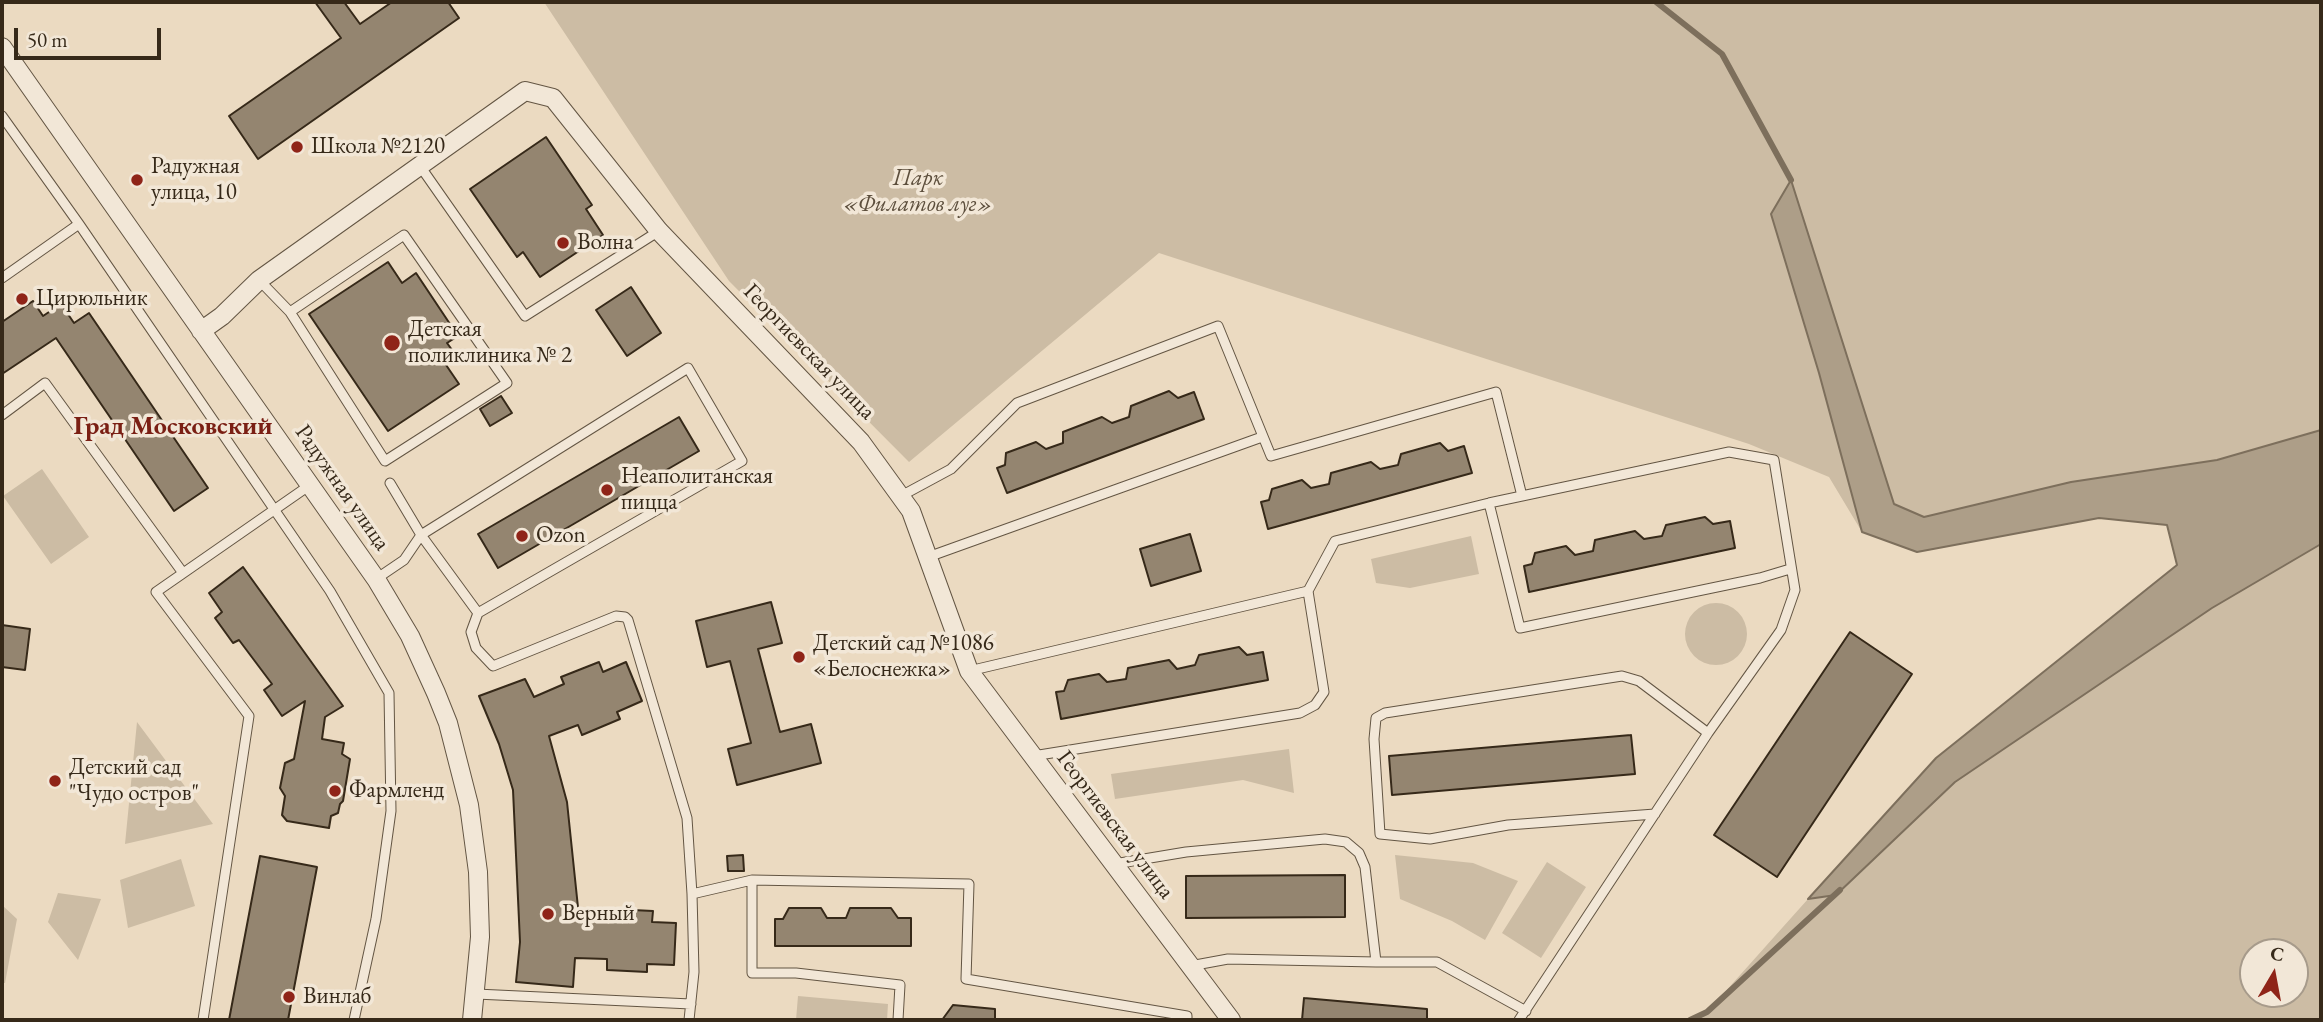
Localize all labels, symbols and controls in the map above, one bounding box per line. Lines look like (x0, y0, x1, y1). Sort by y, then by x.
scale bar (18, 14, 164, 58)
text: 50 m (27, 26, 68, 53)
place label: Школа №2120 (311, 133, 445, 161)
marker: Школа №2120 (289, 139, 305, 155)
place label: Радужная улица, 10 (151, 153, 240, 207)
park label: Парк «Филатов луг» (843, 165, 993, 219)
marker: Радужная улица, 10 (129, 172, 145, 188)
place label: Волна (577, 229, 634, 257)
marker: Волна (555, 235, 571, 251)
street label: Георгиевская улица (737, 278, 881, 426)
place label: Цирюльник (36, 285, 148, 313)
marker: Цирюльник (14, 291, 30, 307)
place label: Детская поликлиника № 2 (408, 316, 572, 370)
marker: Детская поликлиника № 2 (382, 333, 402, 353)
district label: Град Московский (73, 411, 273, 443)
street label: Радужная улица (289, 420, 395, 556)
place label: Неаполитанская пицца (621, 463, 773, 517)
marker: Неаполитанская пицца (599, 482, 615, 498)
place label: Ozon (536, 522, 586, 550)
marker: Ozon (514, 528, 530, 544)
place label: Детский сад №1086 «Белоснежка» (813, 630, 994, 684)
marker: Детский сад №1086 «Белоснежка» (791, 649, 807, 665)
street label: Георгиевская улица (1050, 745, 1180, 905)
place label: Детский сад "Чудо остров" (69, 754, 199, 808)
marker: Детский сад "Чудо остров" (47, 773, 63, 789)
place label: Фармленд (349, 777, 444, 805)
marker: Фармленд (327, 783, 343, 799)
place label: Верный (562, 900, 635, 928)
marker: Верный (540, 906, 556, 922)
north arrow (2239, 938, 2309, 1008)
text: С (2269, 940, 2286, 967)
place label: Винлаб (303, 983, 371, 1011)
marker: Винлаб (281, 989, 297, 1005)

